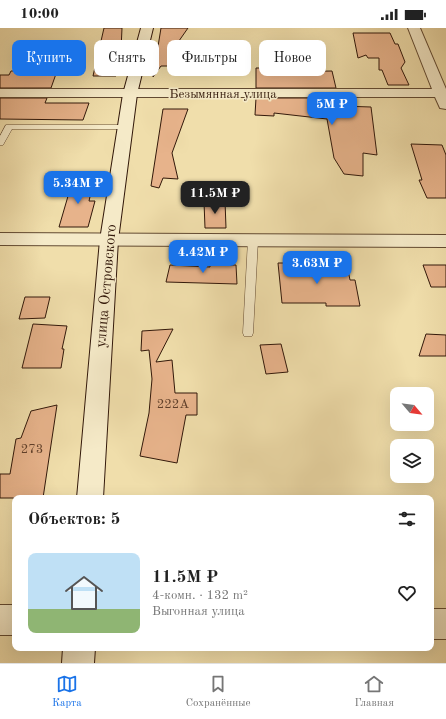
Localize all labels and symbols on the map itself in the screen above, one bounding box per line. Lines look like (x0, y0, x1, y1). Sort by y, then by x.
street label: Безымянная улица (169, 88, 277, 101)
pin: 5M ₽ (308, 92, 356, 126)
pin: 5.34M ₽ (41, 171, 115, 205)
pin: 11.5M ₽ (178, 181, 252, 215)
street label: улица Островского (94, 224, 120, 348)
pin: 4.42M ₽ (166, 240, 240, 274)
pin: 3.63M ₽ (280, 251, 354, 285)
north arrow (390, 387, 434, 431)
house number: 222А (157, 398, 189, 411)
house number: 273 (21, 443, 43, 456)

